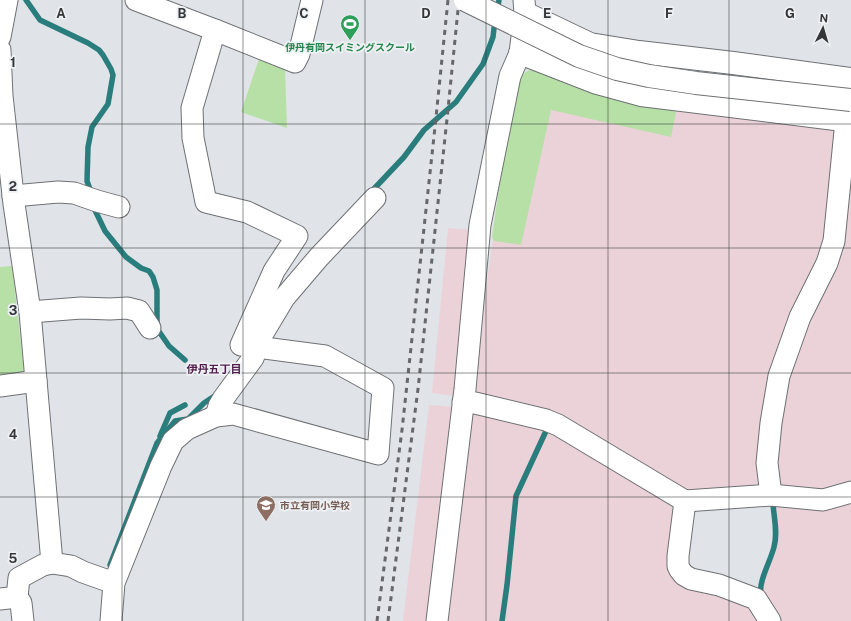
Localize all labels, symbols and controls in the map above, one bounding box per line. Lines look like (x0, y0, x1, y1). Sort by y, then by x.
text: A (56, 6, 66, 21)
text: B (178, 6, 187, 21)
text: C (299, 6, 309, 21)
text: D (421, 6, 431, 21)
text: E (543, 6, 551, 21)
text: F (665, 6, 673, 21)
text: G (785, 6, 795, 21)
north arrow (803, 8, 843, 48)
text: N (819, 12, 829, 24)
sports icon: 伊丹有岡スイミングスクール (339, 13, 361, 41)
place label: 伊丹有岡スイミングスクール (285, 41, 415, 53)
text: 1 (10, 55, 16, 70)
text: 2 (9, 179, 17, 194)
text: 3 (9, 303, 18, 318)
district label: 伊丹五丁目 (187, 363, 242, 375)
text: 4 (9, 427, 18, 442)
school or university icon: 市立有岡小学校 (255, 494, 277, 522)
place label: 市立有岡小学校 (280, 499, 350, 511)
text: 5 (9, 551, 18, 566)

